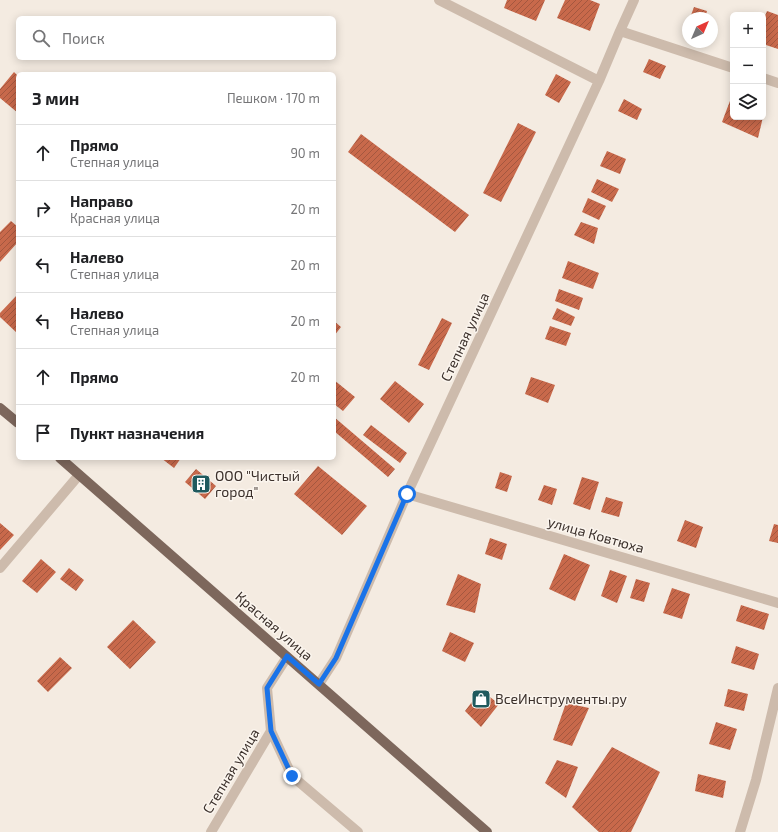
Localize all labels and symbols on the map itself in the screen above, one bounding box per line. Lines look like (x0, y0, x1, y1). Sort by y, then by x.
north arrow (682, 12, 718, 48)
street label: Степная улица (437, 290, 493, 384)
place label: ООО "Чистый город" (215, 467, 300, 500)
building icon: ООО "Чистый город" (190, 473, 212, 495)
route start (398, 485, 416, 503)
street label: улица Ковтюха (546, 513, 646, 556)
street label: Красная улица (232, 587, 316, 664)
shop icon: ВсеИнструменты.ру (470, 688, 492, 710)
place label: ВсеИнструменты.ру (495, 690, 628, 707)
street label: Степная улица (199, 725, 263, 816)
route end (283, 767, 301, 785)

